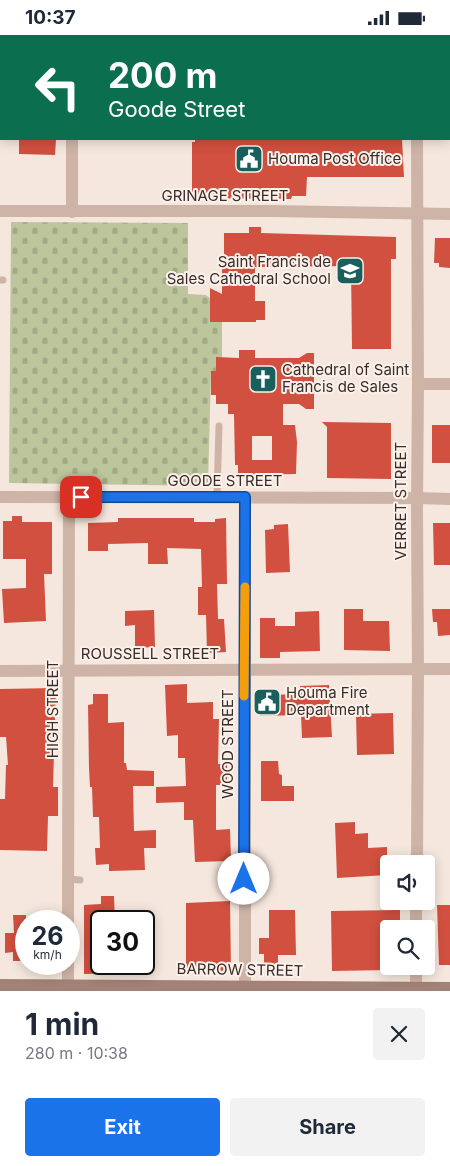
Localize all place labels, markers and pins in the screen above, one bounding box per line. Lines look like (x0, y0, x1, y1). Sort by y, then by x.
public building icon: Houma Post Office (234, 144, 264, 174)
place label: Houma Post Office (268, 149, 401, 168)
place label: Saint Francis de Sales Cathedral School (167, 252, 331, 288)
school or university icon: Saint Francis de Sales Cathedral School (335, 256, 365, 286)
place label: Cathedral of Saint Francis de Sales (282, 360, 409, 396)
church icon: Cathedral of Saint Francis de Sales (248, 364, 278, 394)
pin (60, 476, 102, 518)
place label: Houma Fire Department (286, 683, 370, 719)
public building icon: Houma Fire Department (252, 687, 282, 717)

